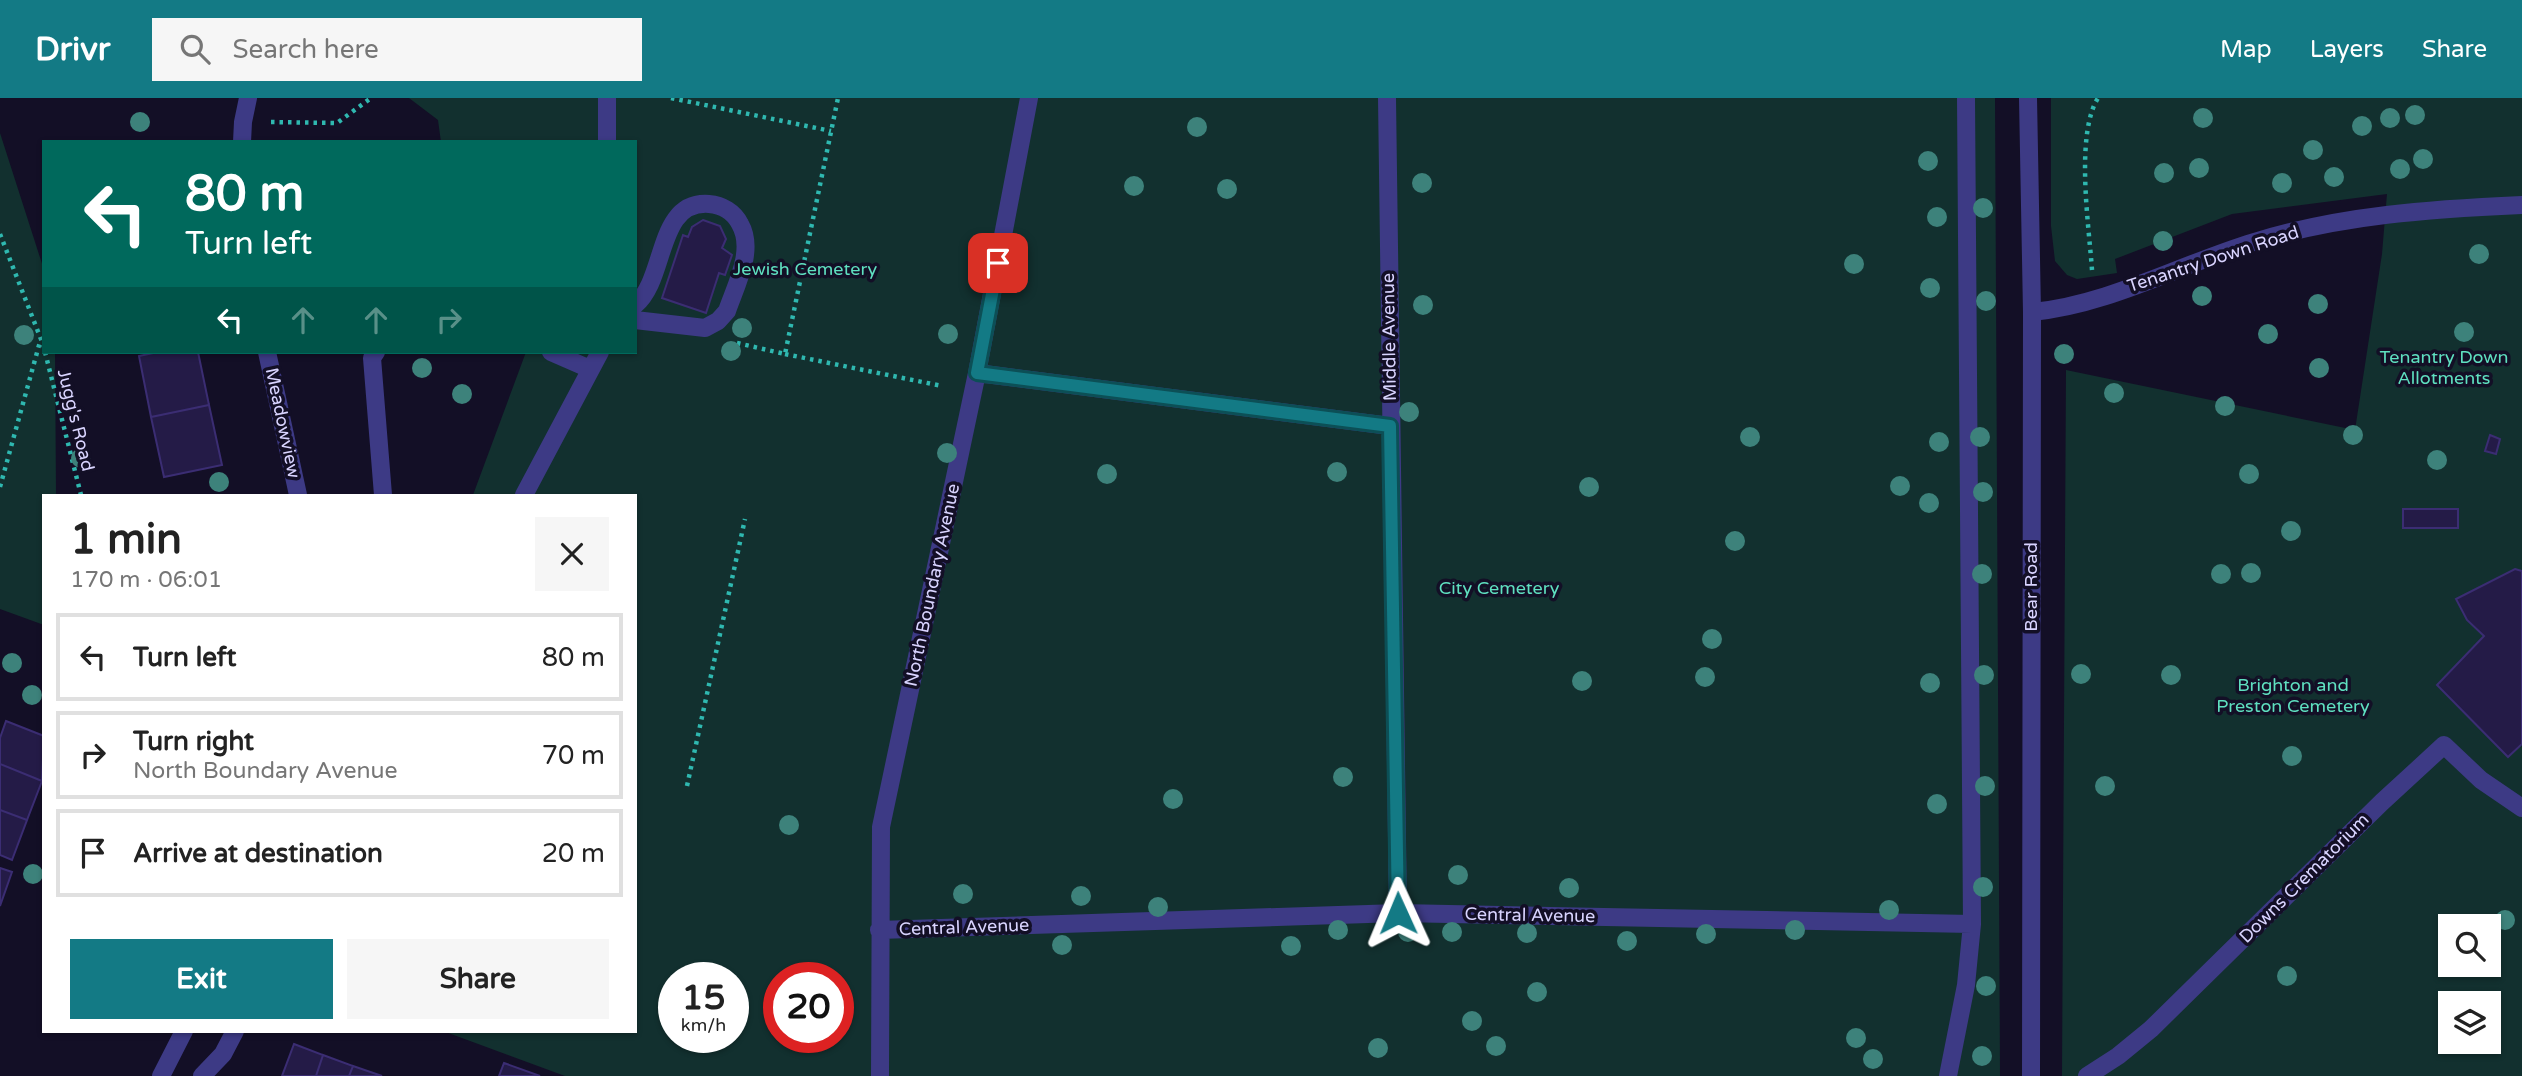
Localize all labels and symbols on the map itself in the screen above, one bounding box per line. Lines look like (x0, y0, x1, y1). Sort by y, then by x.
street label: Tenantry Down Road (2124, 221, 2302, 297)
pin (968, 233, 1028, 293)
park label: Jewish Cemetery (733, 258, 877, 280)
street label: Middle Avenue (1377, 273, 1401, 401)
park label: Tenantry Down Allotments (2379, 346, 2509, 389)
street label: Meadowview (261, 366, 305, 480)
street label: Jugg's Road (53, 367, 99, 473)
street label: North Boundary Avenue (900, 481, 964, 689)
street label: Bear Road (2020, 542, 2042, 632)
park label: City Cemetery (1439, 577, 1560, 599)
park label: Brighton and Preston Cemetery (2216, 674, 2370, 717)
street label: Downs Crematorium (2234, 808, 2374, 948)
position arrow (1361, 876, 1435, 950)
street label: Central Avenue (1464, 903, 1596, 927)
street label: Central Avenue (898, 914, 1030, 940)
speed limit sign: 20 (763, 962, 854, 1053)

